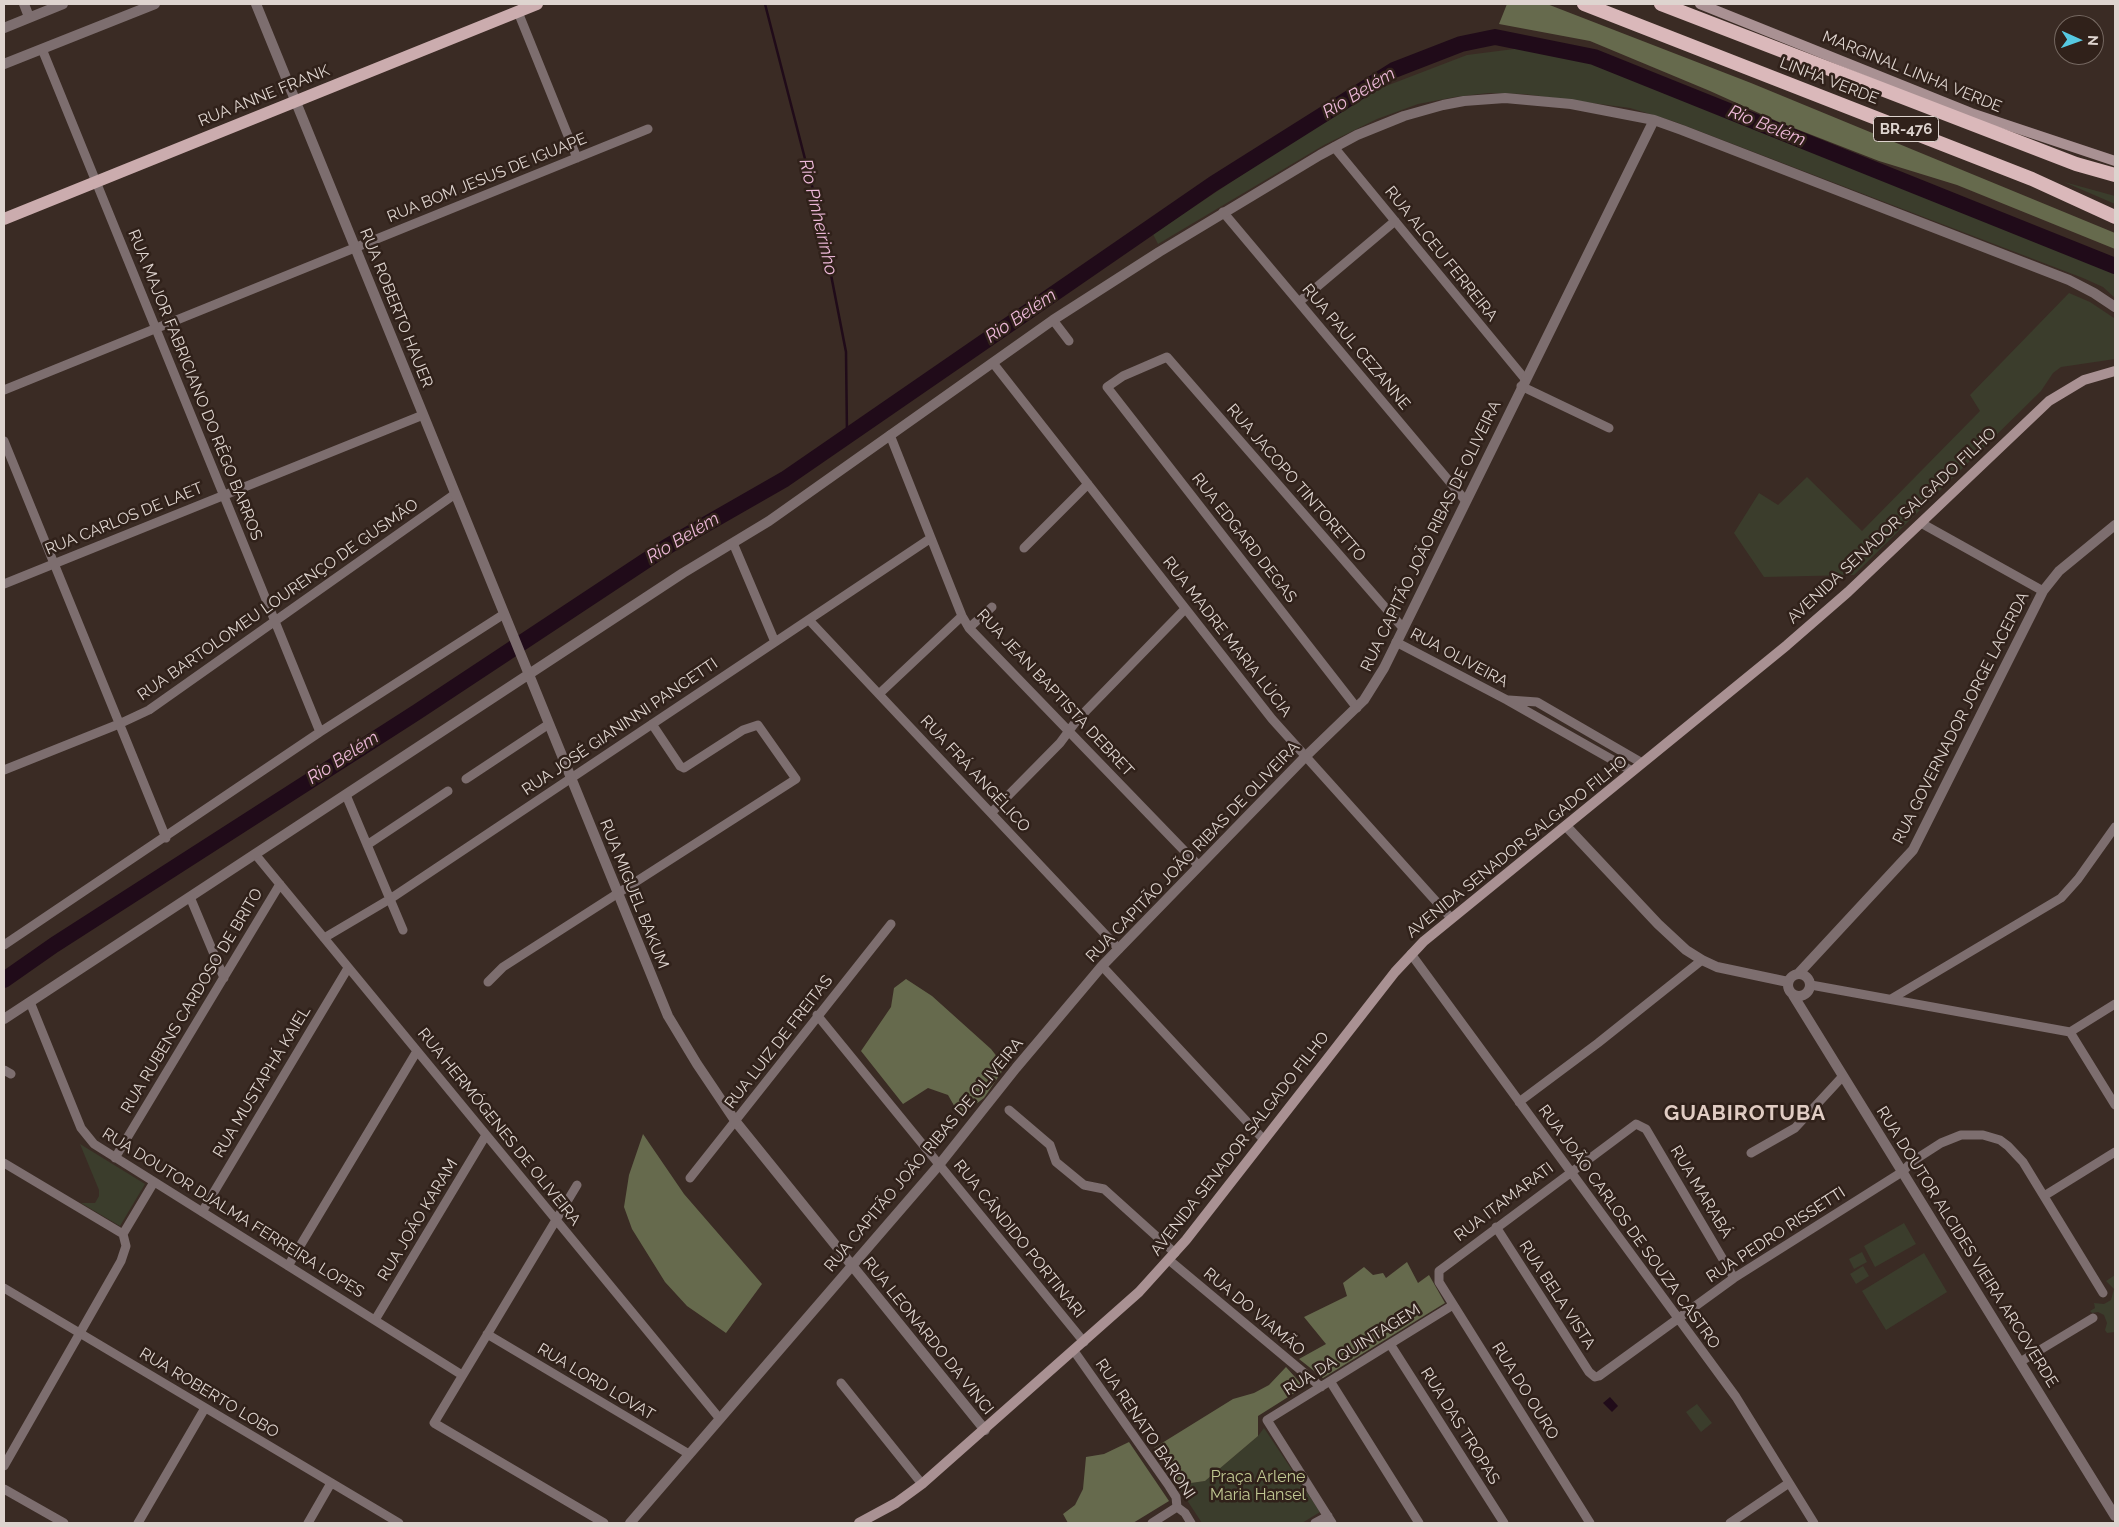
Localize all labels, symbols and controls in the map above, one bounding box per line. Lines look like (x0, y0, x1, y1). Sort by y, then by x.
north arrow (2054, 15, 2104, 65)
street label: MARGINAL LINHA VERDE (1819, 27, 2005, 117)
text: N (2085, 35, 2101, 46)
street label: LINHA VERDE (1777, 53, 1881, 109)
street label: RUA ANNE FRANK (196, 61, 332, 131)
water label: Rio Belém (1319, 63, 1399, 123)
water label: Rio Belém (1725, 101, 1809, 151)
road number: BR-476 (1874, 116, 1938, 142)
street label: RUA BOM JESUS DE IGUAPE (384, 129, 590, 227)
water label: Rio Pinheirinho (794, 157, 842, 277)
street label: RUA ALCEU FERREIRA (1381, 182, 1501, 326)
street label: RUA ROBERTO HAUER (355, 226, 437, 390)
street label: RUA MAJOR FABRICIANO DO RÊGO BARROS (124, 227, 266, 543)
street label: RUA PAUL CEZANNE (1298, 280, 1414, 414)
water label: Rio Belém (981, 284, 1061, 348)
street label: RUA CAPITÃO JOÃO RIBAS DE OLIVEIRA (1357, 397, 1505, 675)
street label: RUA JACOPO TINTORETTO (1222, 400, 1370, 566)
street label: AVENIDA SENADOR SALGADO FILHO (1783, 424, 2001, 628)
street label: RUA EDGARD DEGAS (1187, 469, 1301, 607)
street label: RUA CARLOS DE LAET (42, 479, 206, 559)
street label: RUA BARTOLOMEU LOURENÇO DE GUSMÃO (134, 495, 422, 705)
water label: Rio Belém (643, 508, 723, 568)
street label: RUA MADRE MARIA LÚCIA (1158, 553, 1296, 721)
street label: RUA GOVERNADOR JORGE LACERDA (1889, 589, 2033, 847)
street label: RUA JEAN BAPTISTA DEBRET (972, 605, 1138, 781)
street label: RUA OLIVEIRA (1407, 624, 1511, 692)
street label: RUA JOSÉ GIANINNI PANCETTI (518, 654, 722, 800)
street label: RUA FRÁ ANGÉLICO (916, 712, 1034, 836)
water label: Rio Belém (303, 727, 383, 789)
street label: RUA CAPITÃO JOÃO RIBAS DE OLIVEIRA (1082, 738, 1304, 966)
street label: AVENIDA SENADOR SALGADO FILHO (1403, 752, 1631, 942)
street label: RUA MIGUEL BAKUM (595, 817, 673, 971)
street label: RUA RUBENS CARDOSO DE BRITO (117, 885, 267, 1117)
street label: RUA LUIZ DE FREITAS (721, 972, 837, 1112)
street label: RUA MUSTAPHÁ KAIEL (209, 1003, 315, 1161)
street label: RUA HERMÓGENES DE OLIVEIRA (413, 1024, 585, 1230)
street label: AVENIDA SENADOR SALGADO FILHO (1147, 1028, 1333, 1260)
street label: RUA CAPITÃO JOÃO RIBAS DE OLIVEIRA (821, 1034, 1027, 1276)
street label: RUA JOÃO CARLOS DE SOUZA CASTRO (1534, 1101, 1724, 1353)
district label: GUABIROTUBA (1663, 1101, 1827, 1127)
street label: RUA DOUTOR ALCIDES VIEIRA ARCOVERDE (1872, 1103, 2062, 1391)
street label: RUA DOUTOR DJALMA FERREIRA LOPES (98, 1124, 368, 1302)
street label: RUA MARABÁ (1666, 1142, 1736, 1242)
street label: RUA JOÃO KARAM (374, 1155, 462, 1285)
street label: RUA CÂNDIDO PORTINARI (949, 1156, 1089, 1322)
street label: RUA ITAMARATI (1451, 1158, 1557, 1246)
street label: RUA PEDRO RISSETTI (1703, 1183, 1849, 1287)
street label: RUA BELA VISTA (1515, 1237, 1599, 1353)
street label: RUA LEONARDO DA VINCI (859, 1253, 997, 1419)
street label: RUA DO VIAMÃO (1199, 1264, 1309, 1360)
street label: RUA DA QUINTAGEM (1280, 1300, 1424, 1400)
street label: RUA LORD LOVAT (534, 1339, 658, 1425)
street label: RUA DO OURO (1487, 1339, 1563, 1443)
street label: RUA ROBERTO LOBO (136, 1344, 282, 1442)
street label: RUA RENATO BARONI (1091, 1355, 1199, 1503)
street label: RUA DAS TROPAS (1416, 1364, 1504, 1488)
park label: Praça Arlene Maria Hansel (1210, 1467, 1306, 1505)

